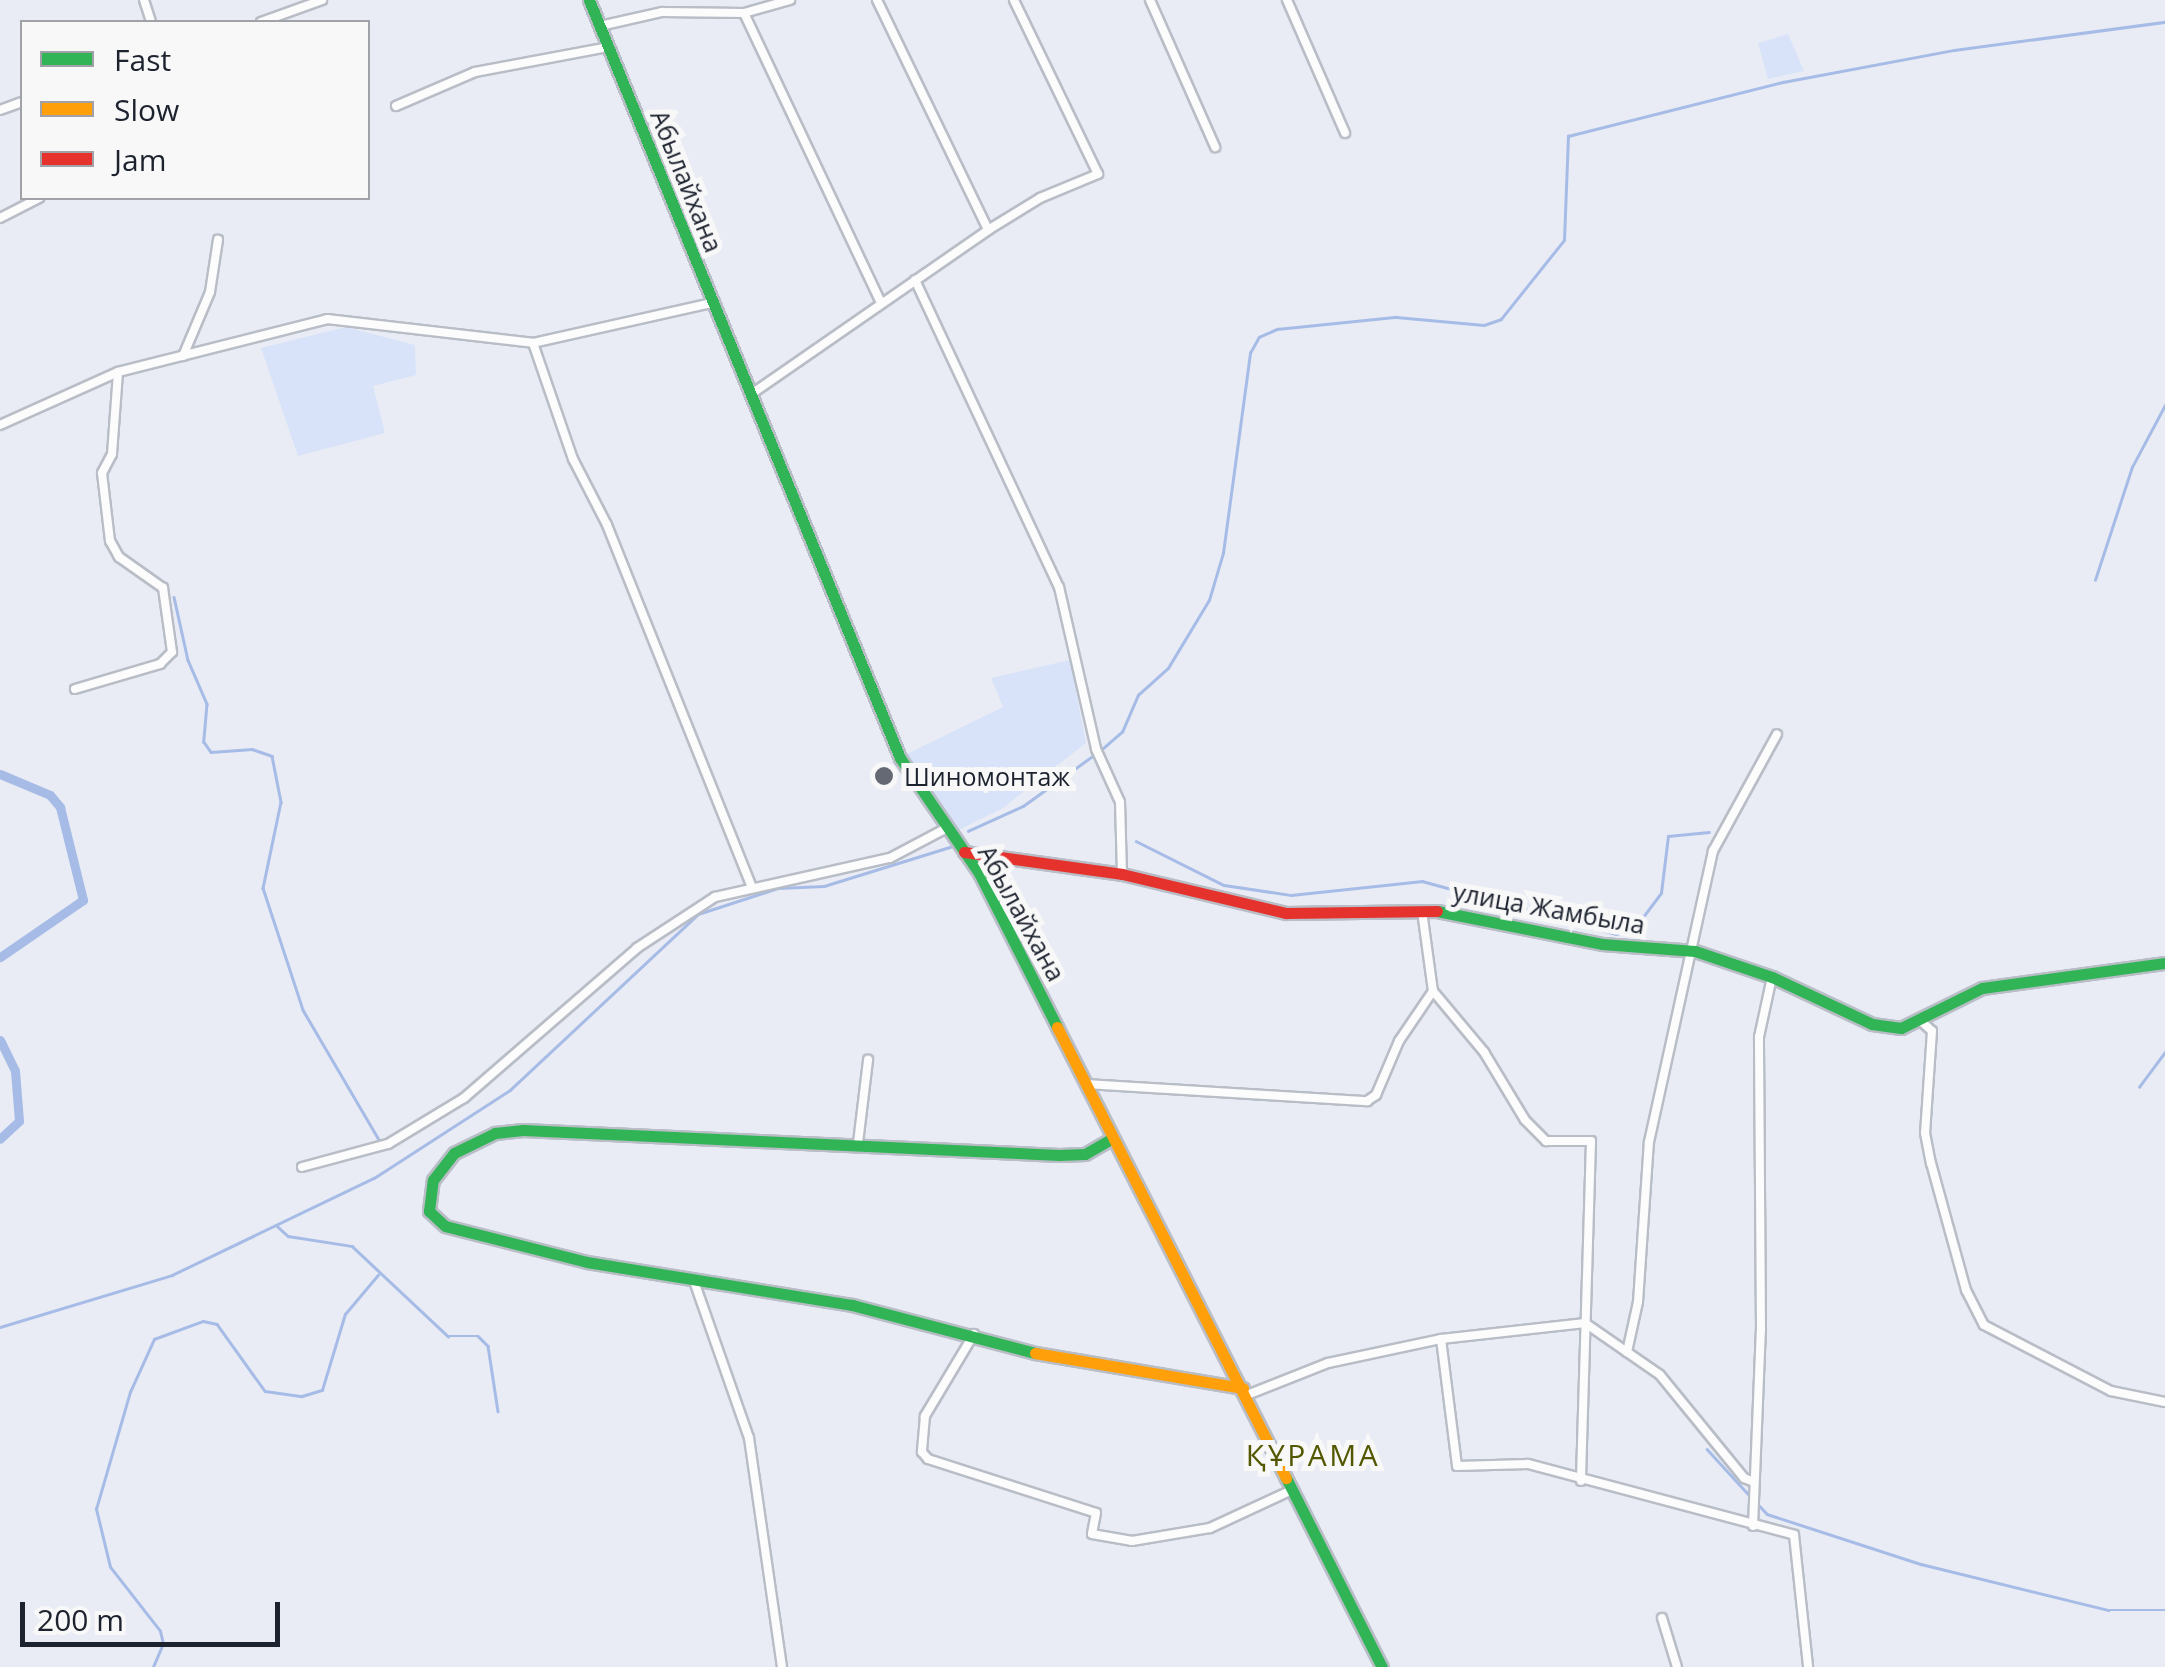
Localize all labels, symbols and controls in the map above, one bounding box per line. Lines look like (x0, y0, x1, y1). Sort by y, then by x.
legend (20, 20, 370, 200)
text: Fast (114, 39, 171, 80)
text: Slow (114, 89, 179, 130)
street label: Абылайхана (645, 106, 729, 256)
text: Jam (114, 139, 167, 180)
place label: Шиномонтаж (904, 761, 1070, 791)
marker: Шиномонтаж (873, 765, 895, 787)
street label: Абылайхана (972, 840, 1072, 986)
street label: улица Жамбыла (1451, 876, 1647, 940)
district label: ҚҰРАМА (1246, 1437, 1380, 1473)
scale bar (25, 1582, 285, 1644)
text: 200 m (37, 1599, 124, 1640)

